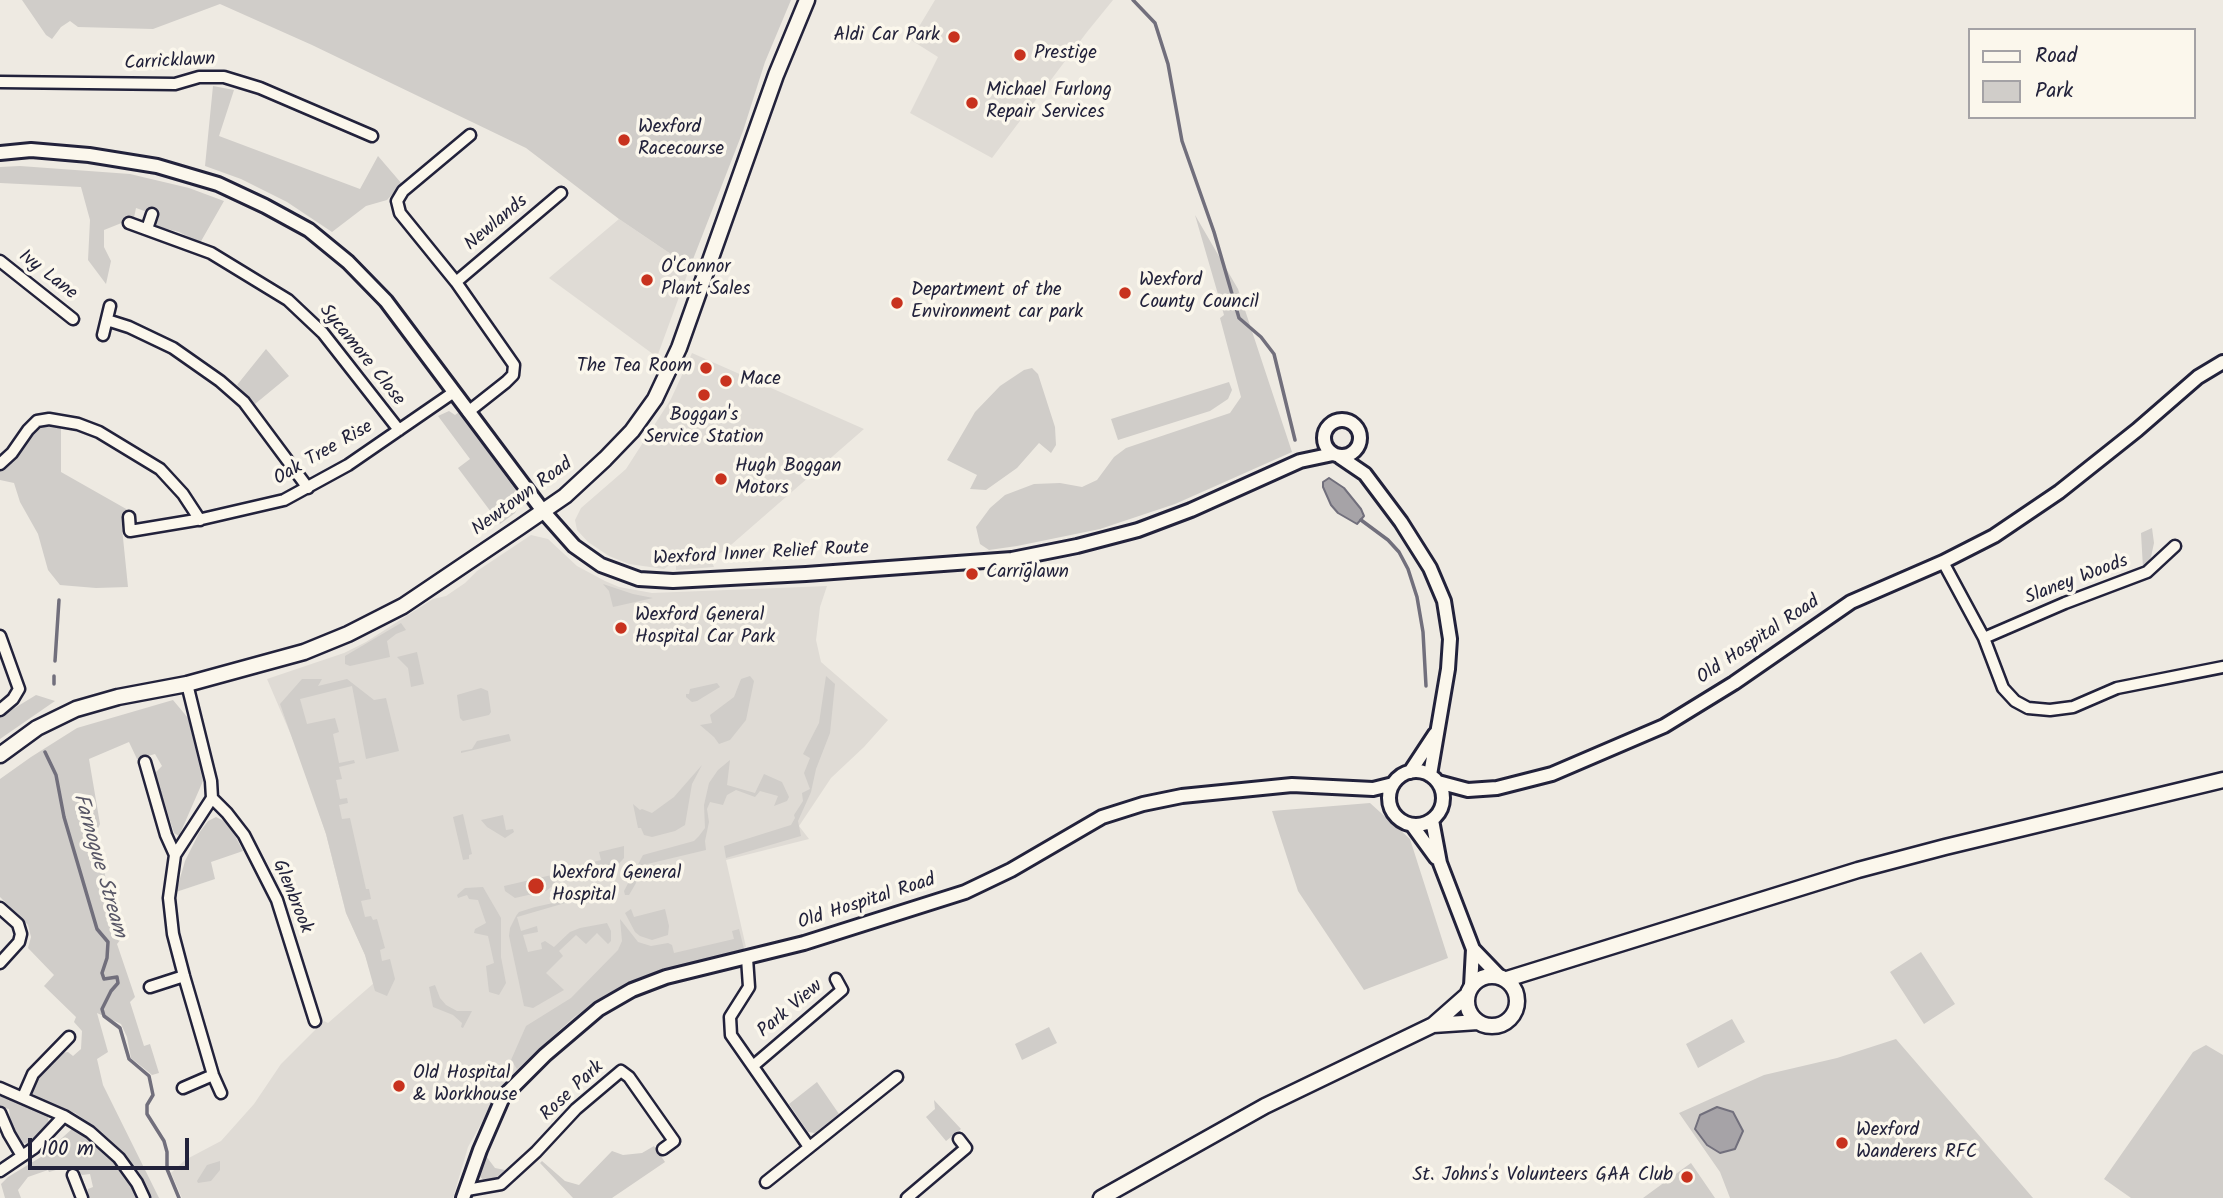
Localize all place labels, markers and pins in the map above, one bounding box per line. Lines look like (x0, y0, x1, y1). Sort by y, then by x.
place label: Aldi Car Park (834, 26, 940, 48)
marker: Aldi Car Park (946, 29, 962, 45)
place label: Prestige (1034, 44, 1097, 66)
marker: Prestige (1012, 47, 1028, 63)
place label: Michael Furlong Repair Services (986, 81, 1112, 125)
marker: Michael Furlong Repair Services (964, 95, 980, 111)
place label: Wexford Racecourse (638, 118, 724, 162)
marker: Wexford Racecourse (616, 132, 632, 148)
place label: O'Connor Plant Sales (661, 258, 750, 302)
place label: Wexford County Council (1139, 271, 1259, 315)
marker: O'Connor Plant Sales (639, 272, 655, 288)
place label: Department of the Environment car park (911, 281, 1083, 325)
marker: Wexford County Council (1117, 285, 1133, 301)
marker: Department of the Environment car park (889, 295, 905, 311)
place label: The Tea Room (577, 357, 692, 379)
marker: The Tea Room (698, 360, 714, 376)
place label: Mace (740, 370, 781, 392)
marker: Mace (718, 373, 734, 389)
marker: Boggan's Service Station (696, 387, 712, 403)
place label: Boggan's Service Station (644, 406, 764, 450)
place label: Hugh Boggan Motors (735, 457, 841, 501)
marker: Hugh Boggan Motors (713, 471, 729, 487)
place label: Carriglawn (986, 563, 1069, 585)
marker: Carriglawn (964, 566, 980, 582)
place label: Wexford General Hospital Car Park (635, 606, 775, 650)
marker: Wexford General Hospital Car Park (613, 620, 629, 636)
place label: Wexford General Hospital (552, 864, 681, 908)
marker: Wexford General Hospital (526, 876, 546, 896)
place label: Old Hospital & Workhouse (413, 1064, 517, 1108)
marker: Old Hospital & Workhouse (391, 1078, 407, 1094)
place label: Wexford Wanderers RFC (1856, 1121, 1977, 1165)
marker: Wexford Wanderers RFC (1834, 1135, 1850, 1151)
place label: St. Johns's Volunteers GAA Club (1412, 1166, 1673, 1188)
marker: St. Johns's Volunteers GAA Club (1679, 1169, 1695, 1185)

